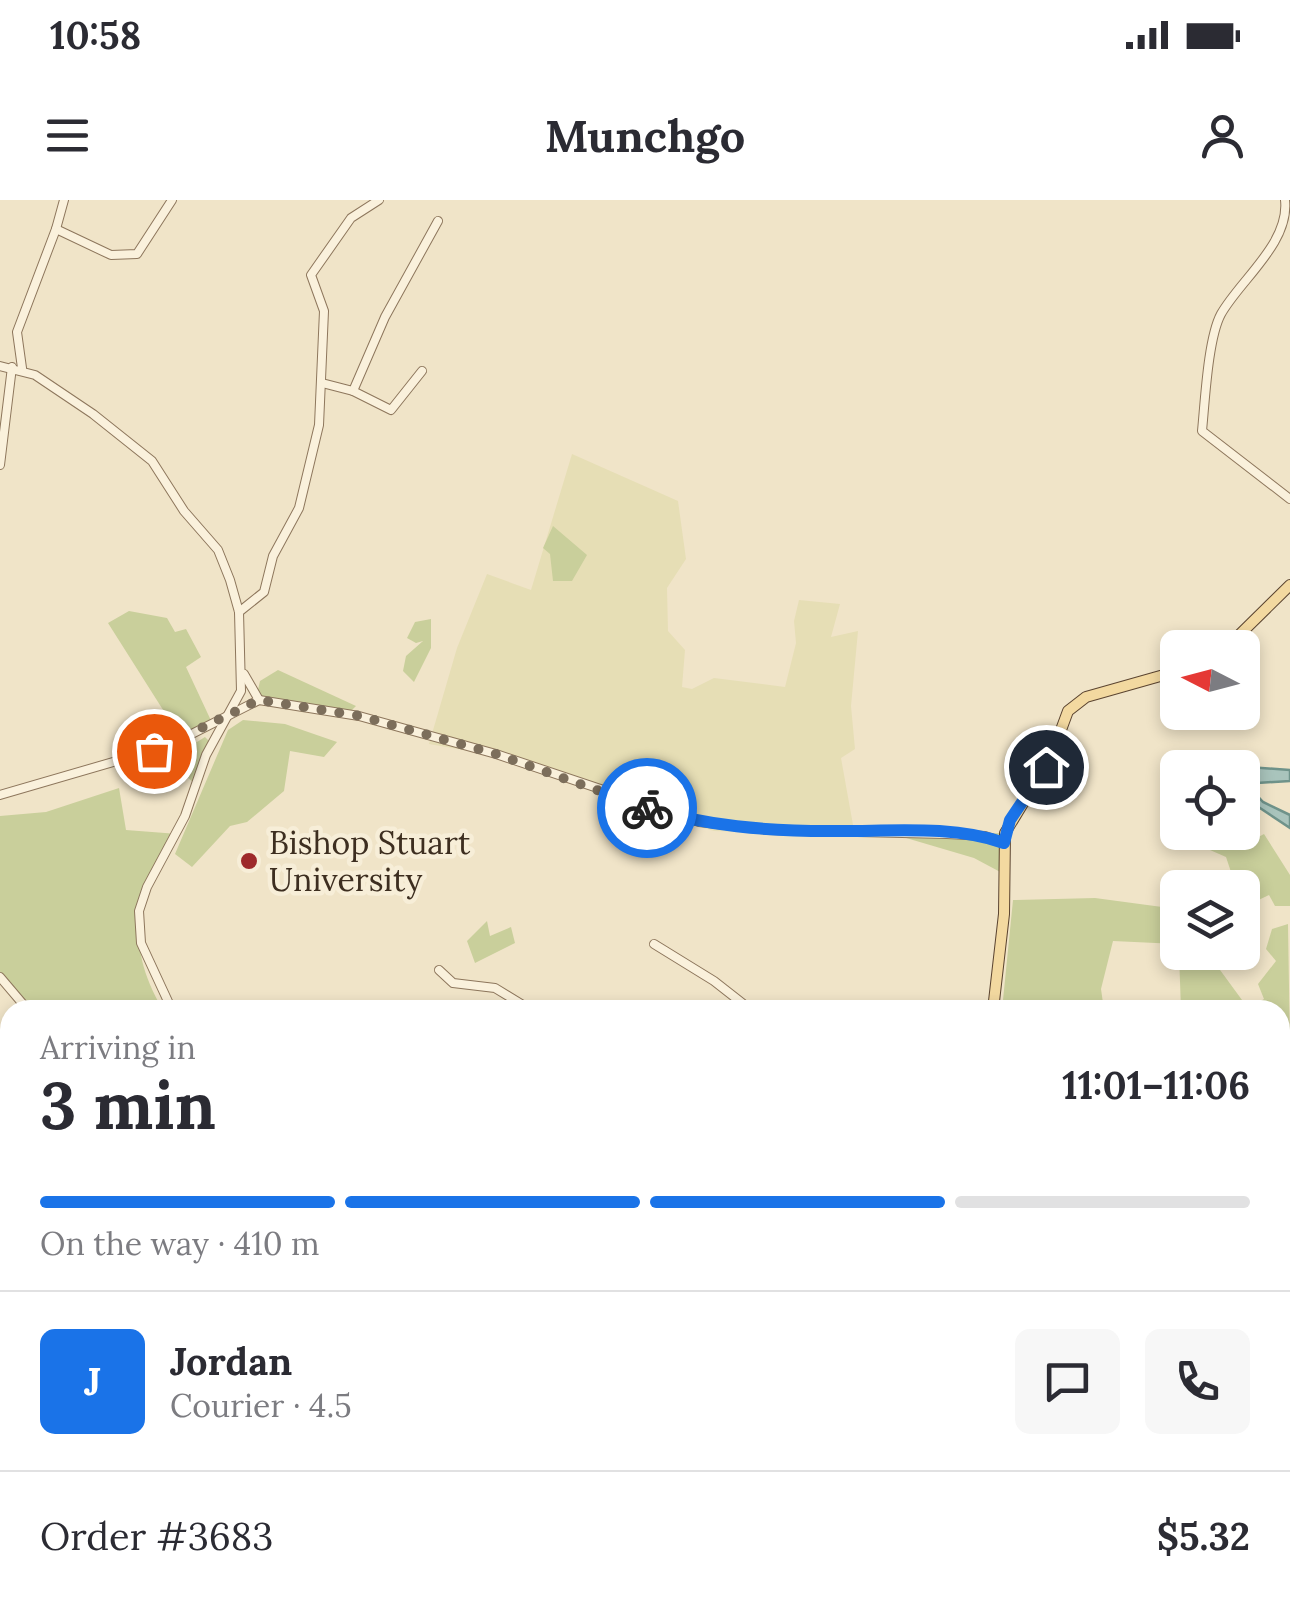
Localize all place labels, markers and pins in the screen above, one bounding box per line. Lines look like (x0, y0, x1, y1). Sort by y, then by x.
pin (112, 709, 197, 794)
pin (1004, 725, 1089, 810)
place label: Bishop Stuart University (269, 822, 471, 900)
marker: Bishop Stuart University (238, 850, 260, 872)

